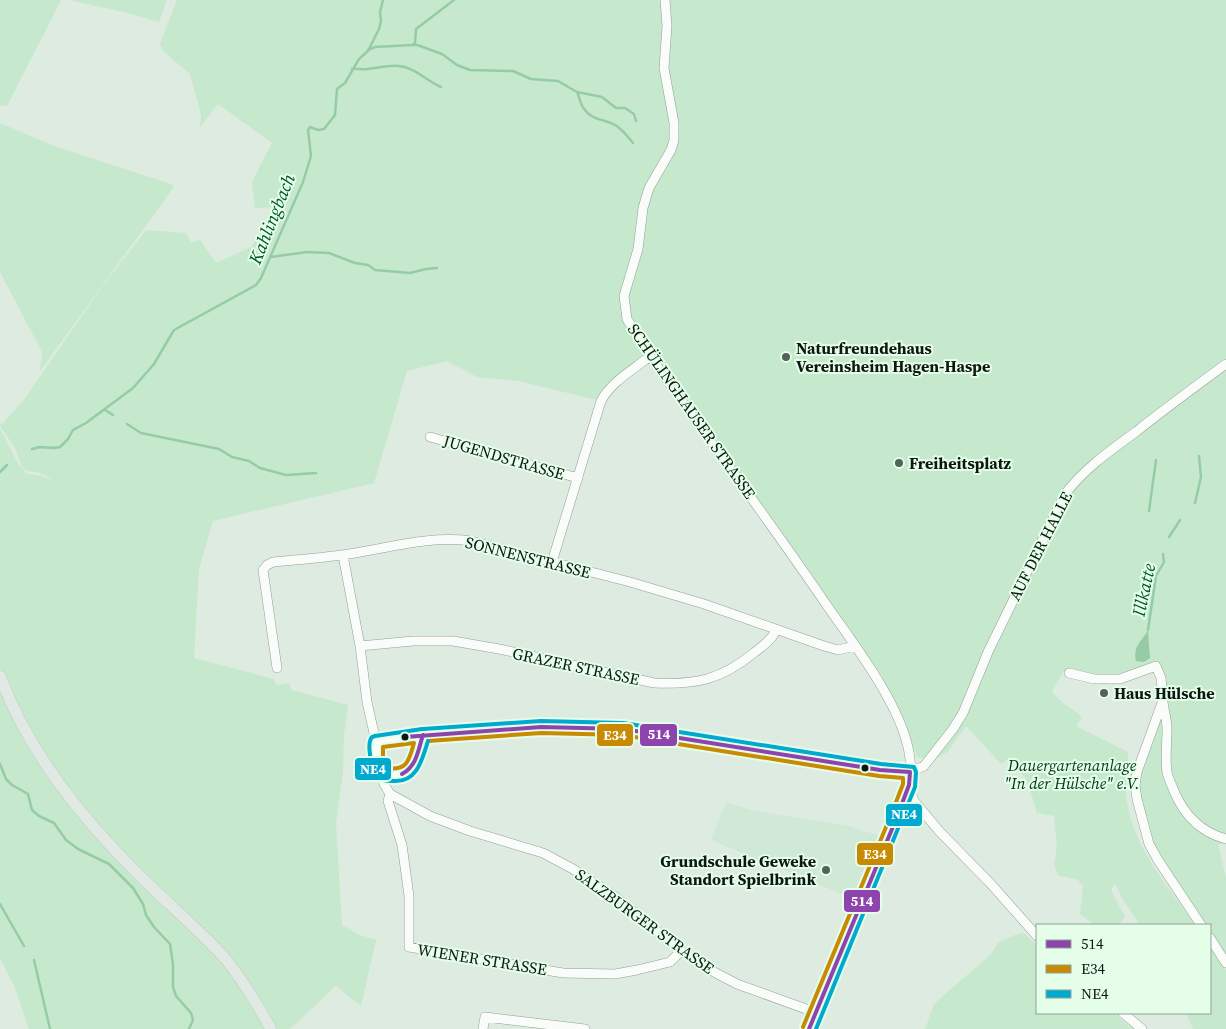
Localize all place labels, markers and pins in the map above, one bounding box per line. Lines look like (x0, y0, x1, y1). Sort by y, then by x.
place label: Naturfreundehaus Vereinsheim Hagen-Haspe (796, 337, 990, 377)
marker: Naturfreundehaus Vereinsheim Hagen-Haspe (780, 351, 792, 363)
place label: Freiheitsplatz (909, 452, 1012, 474)
marker: Freiheitsplatz (893, 457, 905, 469)
place label: Haus Hülsche (1114, 682, 1215, 704)
marker: Haus Hülsche (1098, 687, 1110, 699)
unlabelled marker (400, 732, 410, 742)
unlabelled marker (860, 763, 870, 773)
place label: Grundschule Geweke Standort Spielbrink (660, 850, 816, 890)
marker: Grundschule Geweke Standort Spielbrink (820, 864, 832, 876)

